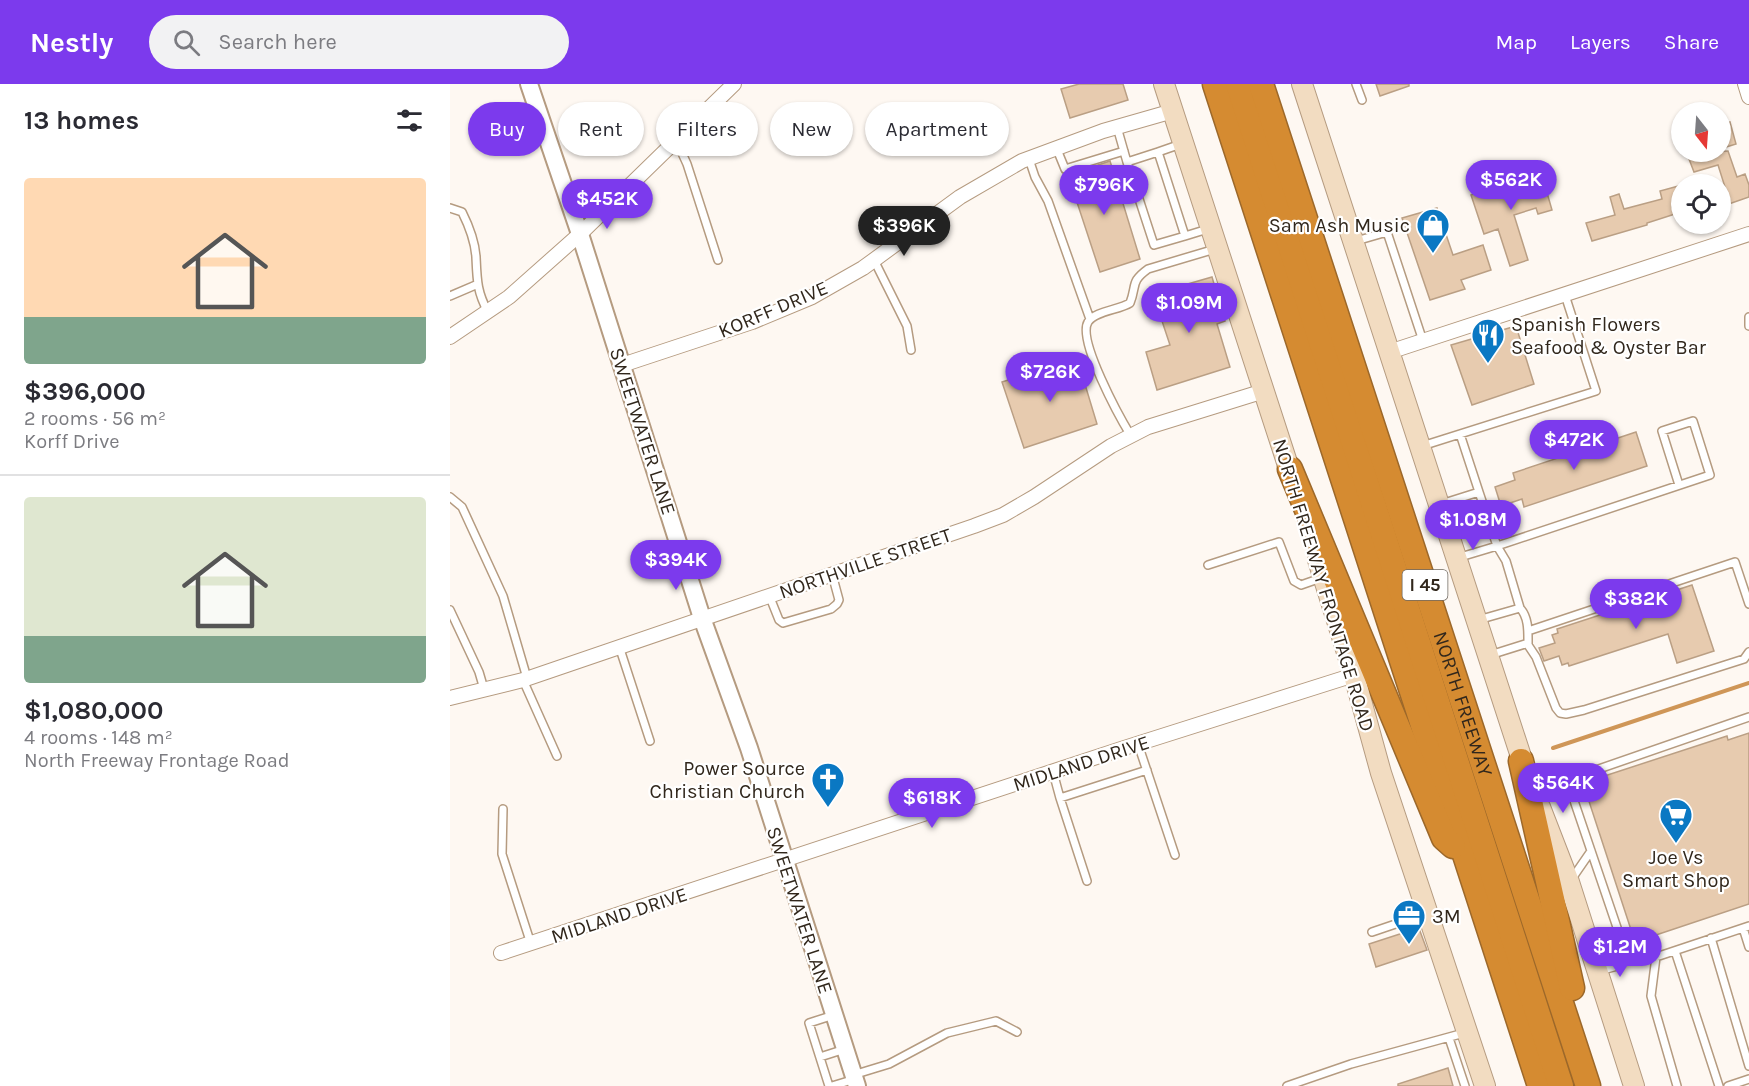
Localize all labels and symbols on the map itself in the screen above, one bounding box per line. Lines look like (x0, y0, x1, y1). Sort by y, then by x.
north arrow (1671, 102, 1731, 162)
pin: $562K (1469, 160, 1553, 211)
pin: $796K (1062, 165, 1146, 216)
pin: $452K (565, 179, 649, 230)
pin: $396K (862, 206, 946, 257)
shop icon: Sam Ash Music (1415, 207, 1451, 254)
place label: Sam Ash Music (1269, 214, 1410, 237)
street label: KORFF DRIVE (715, 276, 831, 343)
pin: $1.09M (1140, 283, 1238, 334)
place label: Spanish Flowers Seafood & Oyster Bar (1511, 313, 1707, 359)
restaurant icon: Spanish Flowers Seafood & Oyster Bar (1470, 317, 1506, 364)
street label: SWEETWATER LANE (605, 345, 680, 518)
pin: $726K (1008, 352, 1092, 403)
pin: $472K (1532, 420, 1616, 471)
street label: NORTH FREEWAY FRONTAGE ROAD (1268, 436, 1379, 734)
pin: $1.08M (1424, 500, 1522, 551)
street label: NORTHVILLE STREET (776, 523, 954, 604)
pin: $394K (634, 540, 718, 591)
road number: I 45 (1402, 570, 1448, 600)
pin: $382K (1594, 579, 1678, 630)
street label: NORTH FREEWAY (1428, 628, 1497, 780)
street label: MIDLAND DRIVE (1010, 731, 1152, 796)
place label: Power Source Christian Church (650, 757, 805, 803)
church icon: Power Source Christian Church (810, 761, 846, 808)
pin: $564K (1521, 763, 1605, 814)
pin: $618K (890, 778, 974, 829)
supermarket icon: Joe Vs Smart Shop (1658, 797, 1694, 844)
street label: SWEETWATER LANE (762, 824, 837, 997)
place label: Joe Vs Smart Shop (1622, 846, 1730, 892)
street label: MIDLAND DRIVE (548, 883, 690, 948)
office icon: 3M (1391, 898, 1427, 945)
place label: 3M (1432, 905, 1461, 928)
pin: $1.2M (1578, 927, 1662, 978)

